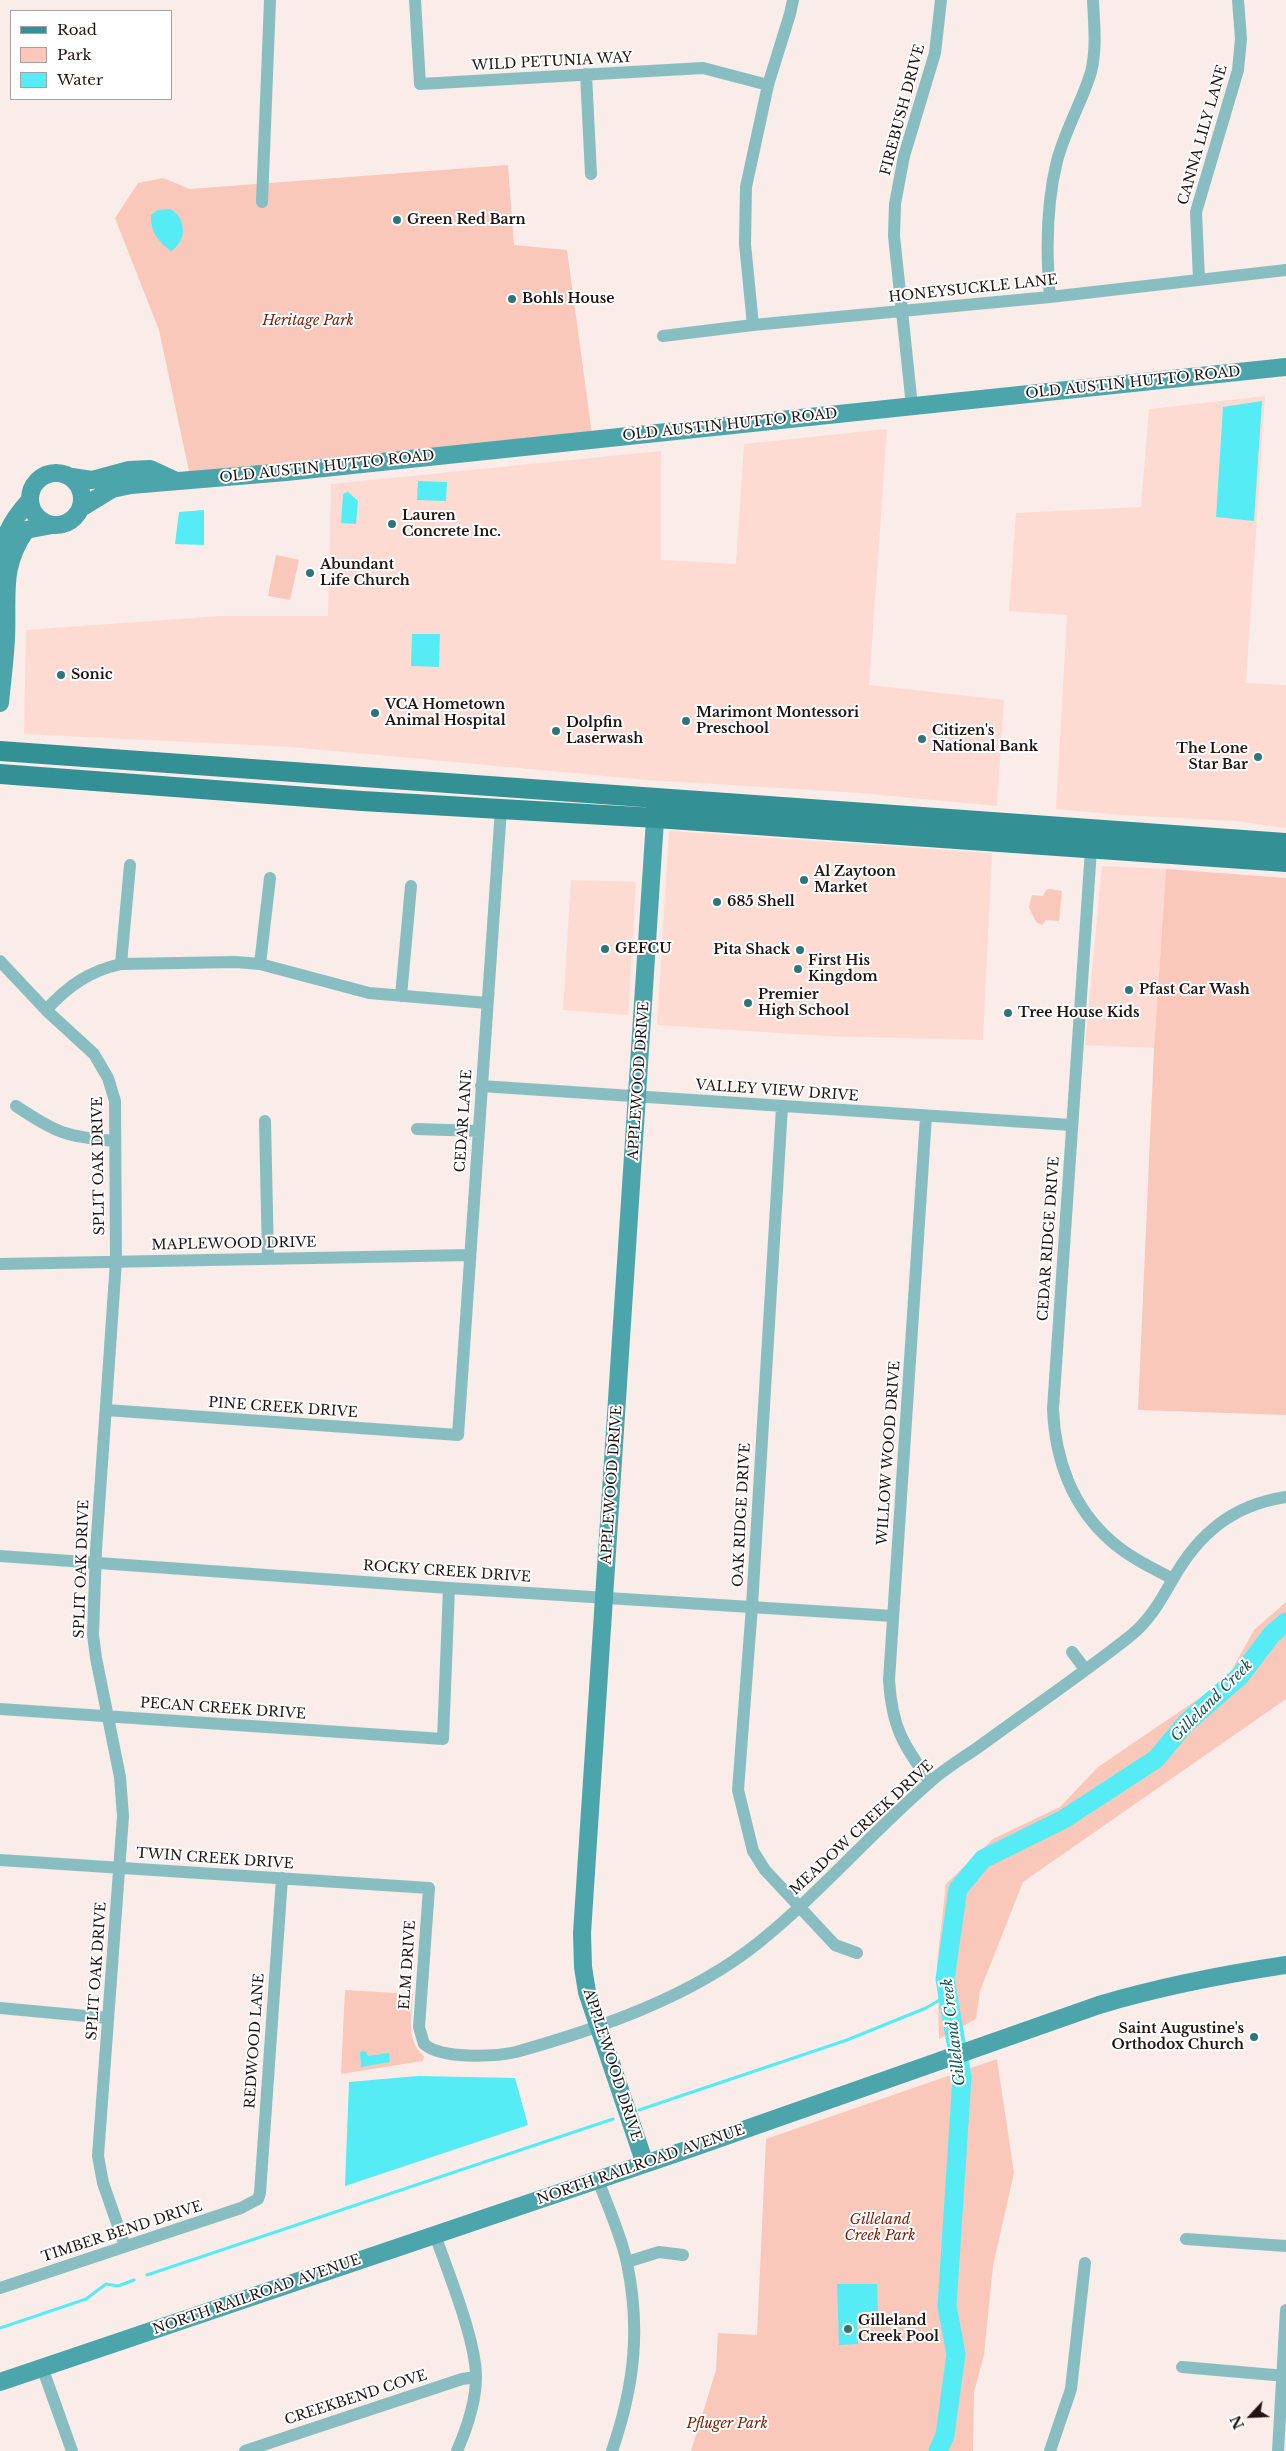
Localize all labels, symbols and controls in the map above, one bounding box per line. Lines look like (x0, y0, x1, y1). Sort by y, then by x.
legend (10, 10, 172, 100)
text: Road (57, 20, 97, 39)
street label: FIREBUSH DRIVE (877, 43, 929, 177)
text: Park (57, 45, 92, 64)
street label: WILD PETUNIA WAY (471, 49, 633, 75)
street label: CANNA LILY LANE (1175, 63, 1231, 207)
text: Water (57, 70, 103, 89)
place label: Green Red Barn (407, 212, 526, 228)
marker: Green Red Barn (391, 214, 403, 226)
street label: HONEYSUCKLE LANE (888, 272, 1058, 306)
place label: Bohls House (522, 291, 614, 307)
marker: Bohls House (506, 293, 518, 305)
park label: Heritage Park (262, 313, 354, 329)
street label: OLD AUSTIN HUTTO ROAD (1025, 363, 1241, 403)
street label: OLD AUSTIN HUTTO ROAD (622, 405, 838, 445)
street label: OLD AUSTIN HUTTO ROAD (219, 447, 435, 487)
place label: Lauren Concrete Inc. (402, 508, 501, 540)
marker: Lauren Concrete Inc. (386, 518, 398, 530)
place label: Abundant Life Church (320, 557, 410, 590)
marker: Abundant Life Church (304, 567, 316, 579)
place label: Sonic (71, 667, 113, 683)
marker: Sonic (55, 669, 67, 681)
place label: VCA Hometown Animal Hospital (385, 697, 506, 730)
place label: Marimont Montessori Preschool (696, 705, 859, 738)
marker: VCA Hometown Animal Hospital (369, 707, 381, 719)
place label: Dolpfin Laserwash (566, 715, 643, 748)
marker: Marimont Montessori Preschool (680, 715, 692, 727)
place label: Citizen's National Bank (932, 723, 1038, 756)
marker: Dolpfin Laserwash (550, 725, 562, 737)
marker: Citizen's National Bank (916, 733, 928, 745)
place label: The Lone Star Bar (1176, 741, 1248, 774)
marker: The Lone Star Bar (1252, 751, 1264, 763)
place label: Al Zaytoon Market (814, 864, 896, 896)
marker: Al Zaytoon Market (798, 874, 810, 886)
place label: 685 Shell (727, 894, 795, 910)
marker: 685 Shell (711, 896, 723, 908)
place label: GEFCU (615, 941, 671, 957)
place label: Pita Shack (713, 942, 790, 958)
marker: GEFCU (599, 943, 611, 955)
marker: Pita Shack (794, 944, 806, 956)
place label: First His Kingdom (808, 953, 878, 986)
marker: First His Kingdom (792, 963, 804, 975)
place label: Pfast Car Wash (1139, 982, 1250, 998)
marker: Pfast Car Wash (1123, 984, 1135, 996)
place label: Premier High School (758, 987, 849, 1020)
marker: Premier High School (742, 997, 754, 1009)
street label: APPLEWOOD DRIVE (625, 1001, 653, 1161)
place label: Tree House Kids (1018, 1005, 1139, 1021)
marker: Tree House Kids (1002, 1007, 1014, 1019)
street label: CEDAR LANE (452, 1069, 476, 1173)
street label: VALLEY VIEW DRIVE (695, 1077, 859, 1105)
street label: SPLIT OAK DRIVE (89, 1097, 109, 1235)
street label: CEDAR RIDGE DRIVE (1035, 1156, 1063, 1322)
street label: MAPLEWOOD DRIVE (151, 1234, 317, 1254)
street label: WILLOW WOOD DRIVE (874, 1360, 904, 1546)
street label: PINE CREEK DRIVE (208, 1394, 358, 1422)
street label: APPLEWOOD DRIVE (598, 1405, 626, 1565)
street label: OAK RIDGE DRIVE (730, 1443, 754, 1587)
street label: SPLIT OAK DRIVE (71, 1499, 93, 1639)
street label: ROCKY CREEK DRIVE (363, 1558, 531, 1586)
water label: Gilleland Creek (1167, 1656, 1257, 1746)
street label: PECAN CREEK DRIVE (140, 1695, 306, 1723)
street label: MEADOW CREEK DRIVE (787, 1757, 937, 1899)
street label: TWIN CREEK DRIVE (136, 1845, 294, 1873)
street label: SPLIT OAK DRIVE (84, 1901, 110, 2041)
street label: ELM DRIVE (396, 1920, 420, 2010)
street label: REDWOOD LANE (242, 1973, 268, 2109)
water label: Gilleland Creek (938, 1977, 970, 2087)
street label: APPLEWOOD DRIVE (579, 1987, 645, 2143)
place label: Saint Augustine's Orthodox Church (1112, 2021, 1244, 2054)
marker: Saint Augustine's Orthodox Church (1248, 2031, 1260, 2043)
street label: NORTH RAILROAD AVENUE (535, 2121, 747, 2209)
street label: TIMBER BEND DRIVE (39, 2198, 205, 2266)
park label: Gilleland Creek Park (845, 2212, 915, 2244)
street label: NORTH RAILROAD AVENUE (151, 2251, 363, 2339)
place label: Gilleland Creek Pool (858, 2313, 939, 2346)
marker: Gilleland Creek Pool (842, 2323, 854, 2335)
street label: CREEKBEND COVE (283, 2367, 429, 2429)
north arrow (1226, 2391, 1276, 2441)
text: N (1226, 2413, 1248, 2432)
park label: Pfluger Park (686, 2416, 768, 2432)

